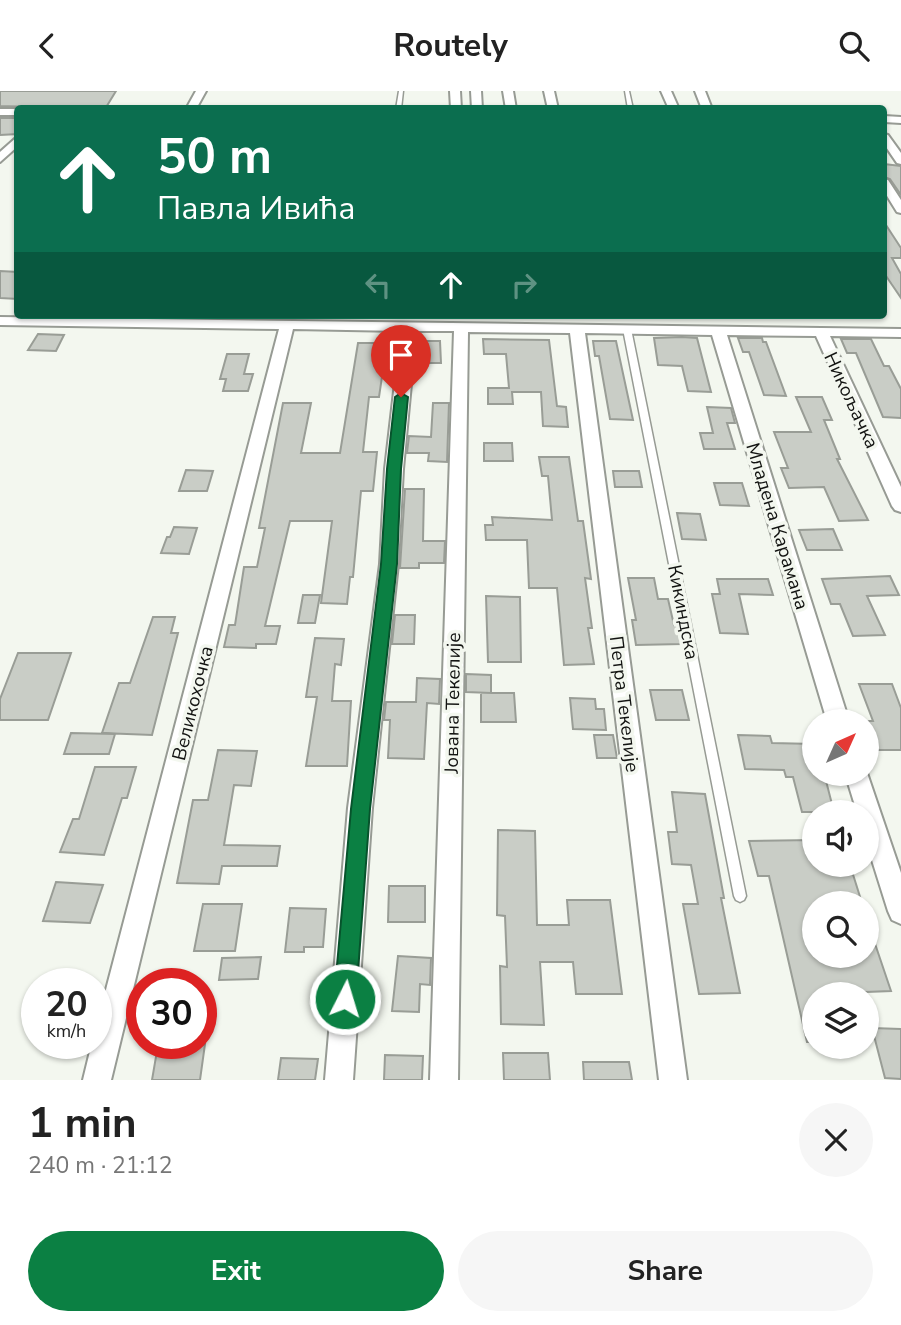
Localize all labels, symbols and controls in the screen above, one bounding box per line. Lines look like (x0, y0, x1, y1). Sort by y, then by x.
text: Routely (393, 24, 508, 67)
icon: back (28, 27, 66, 65)
icon: search (835, 27, 873, 65)
text: 50 m (157, 123, 272, 190)
icon: ahead (42, 133, 133, 224)
text: Павла Ивића (157, 187, 355, 230)
icon: left (359, 266, 397, 304)
icon: ahead (432, 266, 470, 304)
icon: right (505, 266, 543, 304)
pin (371, 325, 431, 397)
icon: arrive (382, 336, 420, 374)
street label: Никољачка (817, 348, 885, 453)
street label: Младена Карамана (739, 440, 815, 613)
street label: Кикиндска (661, 563, 705, 662)
street label: Јована Текелије (439, 632, 467, 775)
street label: Петра Текелије (603, 635, 645, 774)
street label: Великохочка (166, 643, 220, 763)
north arrow (802, 709, 878, 786)
map controls (802, 709, 879, 1059)
button: sound (802, 800, 879, 877)
button: search (802, 891, 879, 968)
position arrow (308, 962, 382, 1036)
speed limit sign: 30 (126, 968, 217, 1059)
text: 20 (45, 981, 88, 1028)
button: layers (802, 982, 879, 1059)
text: km/h (47, 1019, 86, 1043)
text: 1 min (28, 1095, 137, 1152)
button: close (799, 1103, 873, 1177)
text: 240 m · 21:12 (28, 1150, 173, 1181)
button: Exit (28, 1231, 444, 1311)
button: Share (458, 1231, 873, 1311)

